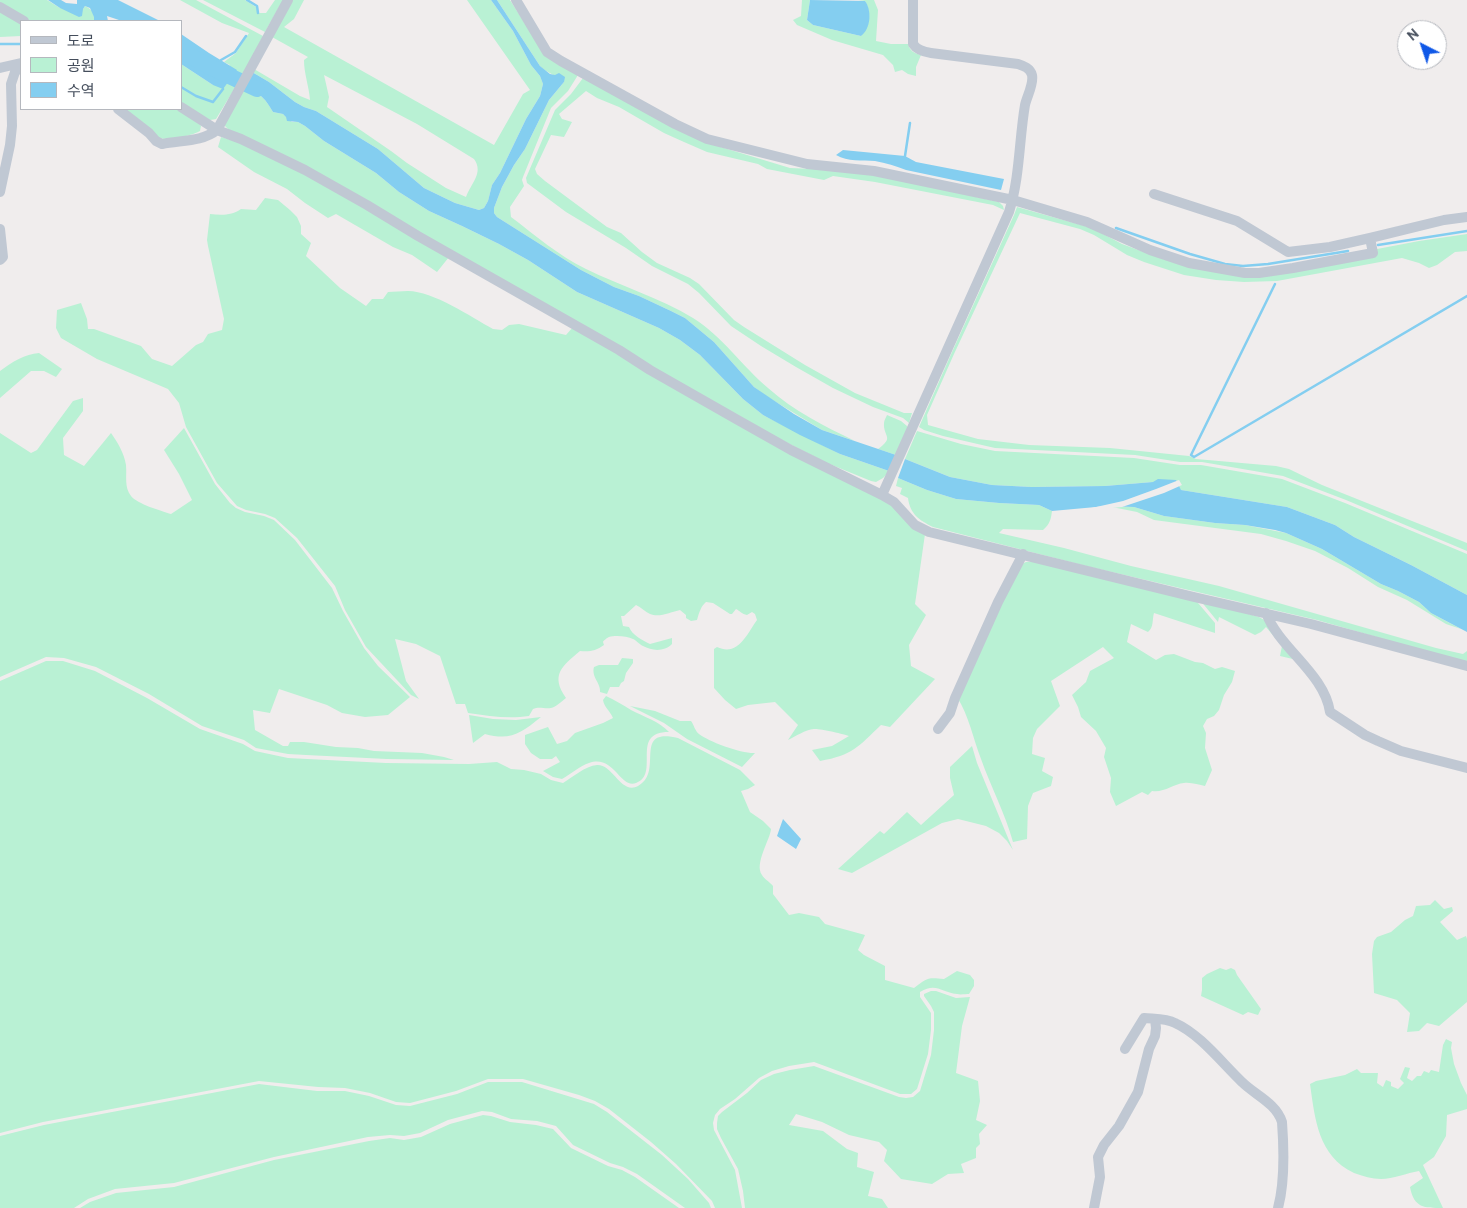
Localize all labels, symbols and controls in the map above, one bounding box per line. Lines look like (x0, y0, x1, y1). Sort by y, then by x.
legend (20, 20, 182, 110)
north arrow (1397, 20, 1447, 70)
text: N (1403, 24, 1422, 44)
text: 도로 (67, 32, 95, 50)
text: 공원 (67, 57, 95, 75)
text: 수역 (67, 82, 95, 100)

